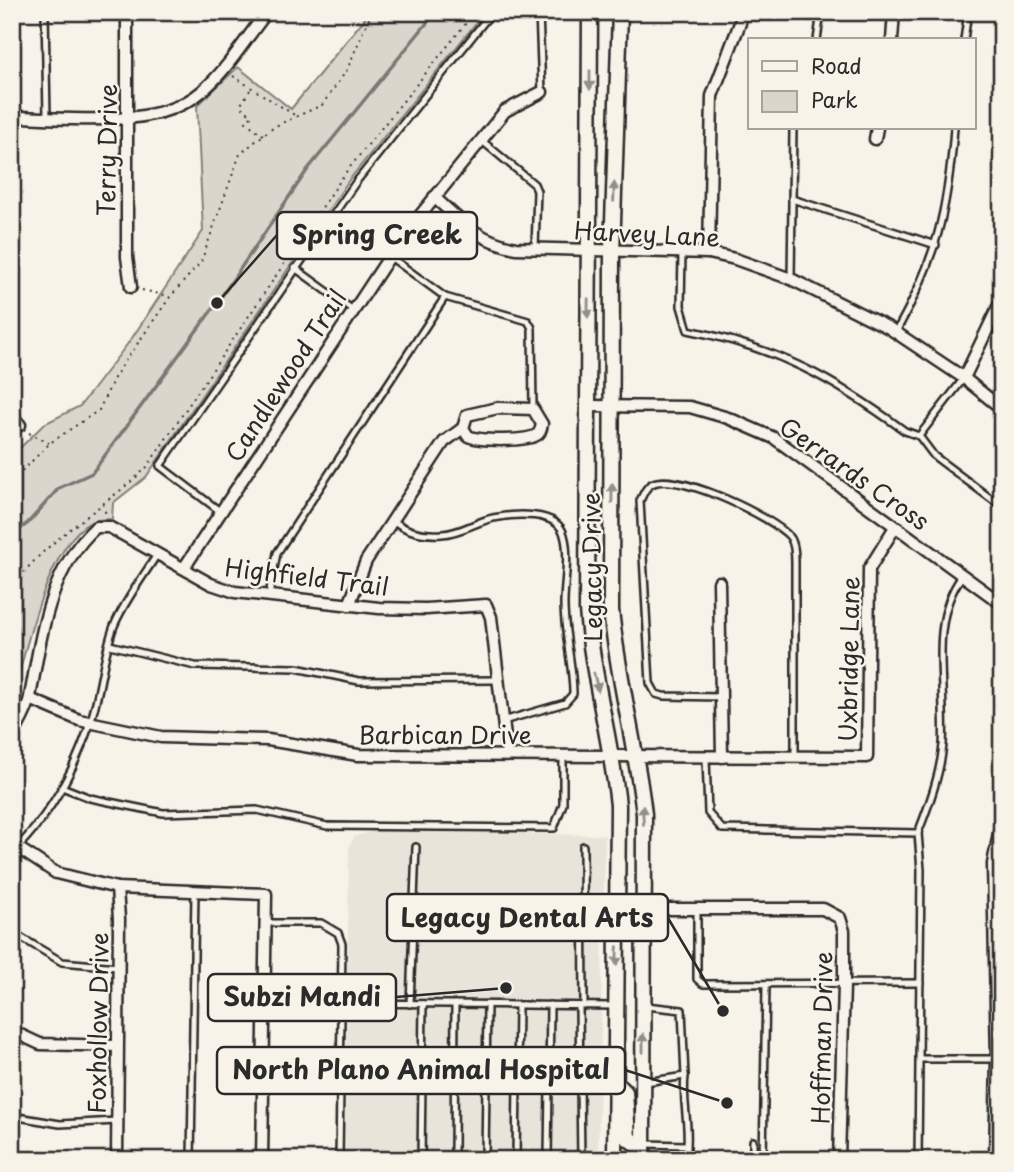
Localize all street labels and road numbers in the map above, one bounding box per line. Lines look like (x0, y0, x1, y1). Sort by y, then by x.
street label: Terry Drive (87, 84, 125, 216)
street label: Harvey Lane (573, 211, 721, 255)
street label: Candlewood Trail (215, 281, 355, 469)
street label: Gerrards Cross (773, 408, 937, 538)
street label: Legacy Drive (572, 492, 610, 642)
street label: Highfield Trail (223, 548, 391, 604)
street label: Uxbridge Lane (829, 576, 867, 742)
street label: Barbican Drive (359, 716, 531, 752)
street label: Foxhollow Drive (77, 932, 117, 1114)
street label: Hoffman Drive (801, 951, 841, 1125)

